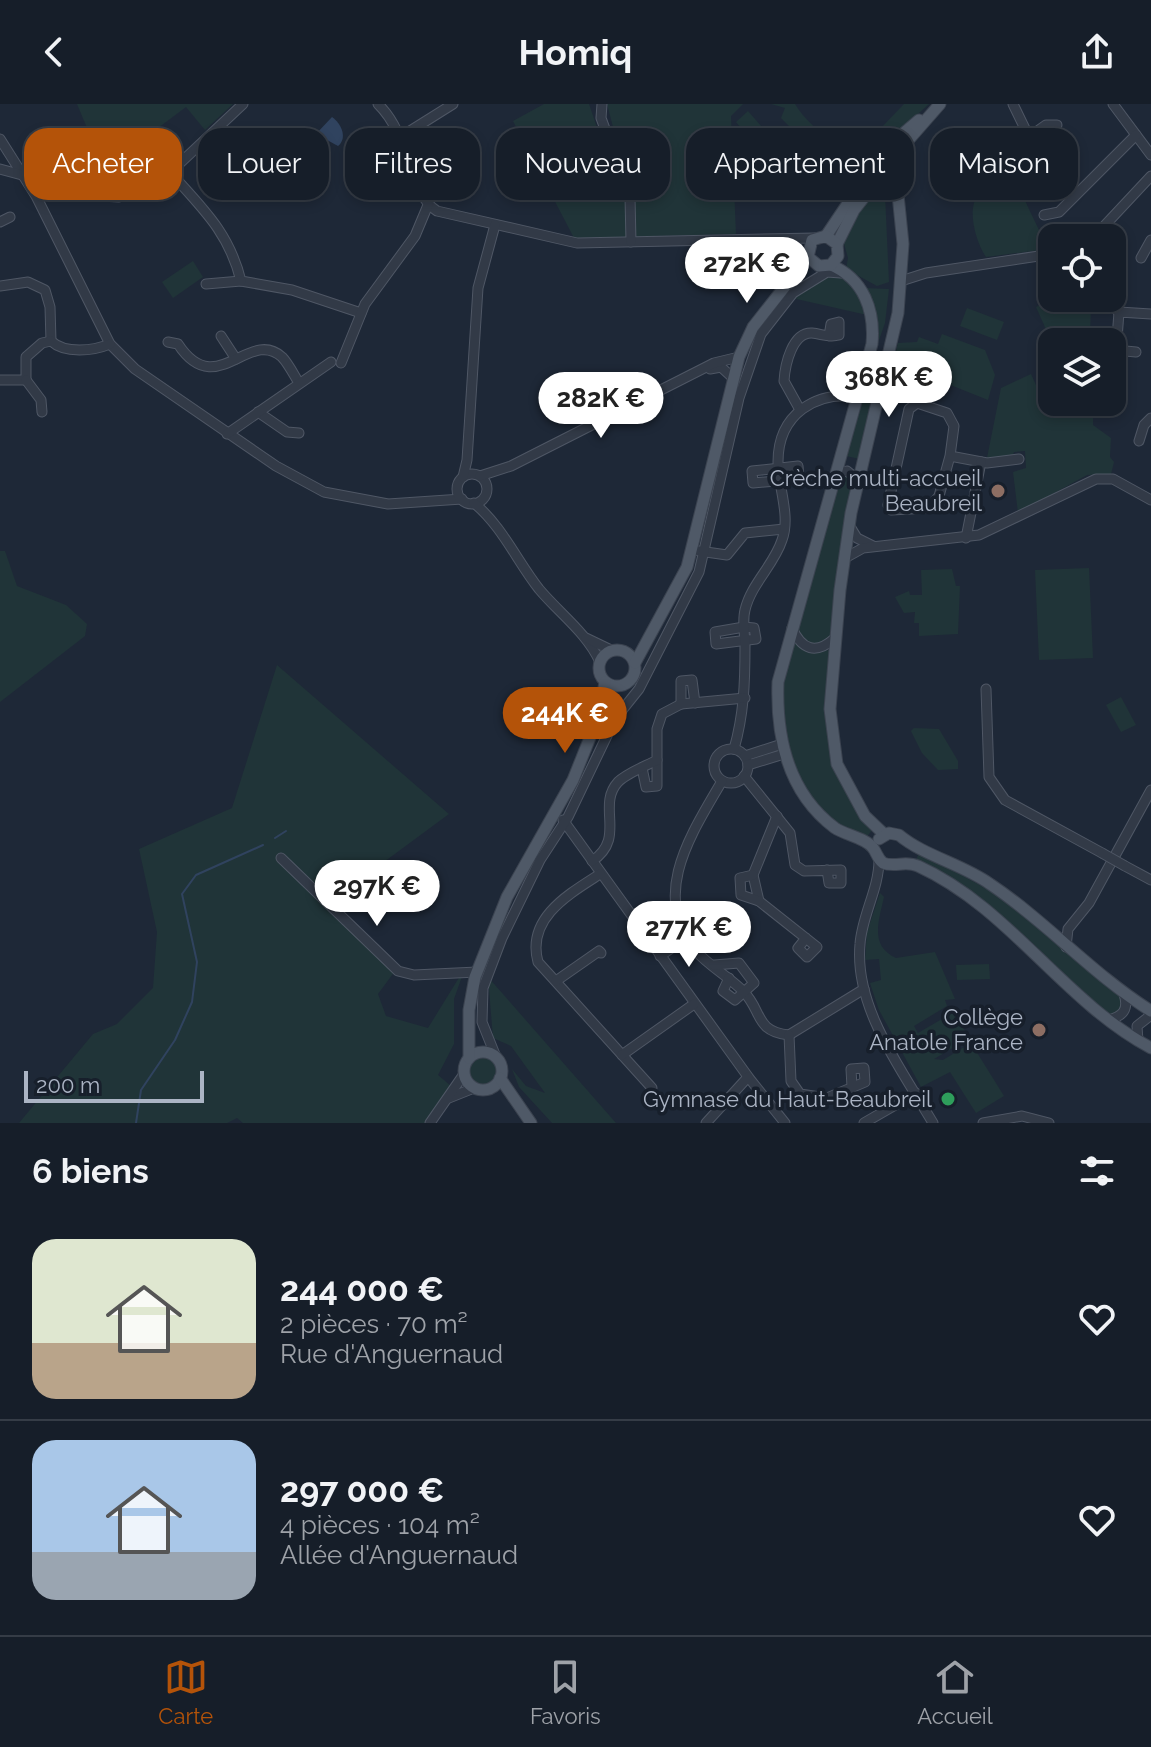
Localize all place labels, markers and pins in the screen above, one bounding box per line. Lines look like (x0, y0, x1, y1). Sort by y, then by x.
pin: 272K € (682, 237, 812, 305)
pin: 368K € (824, 351, 954, 419)
pin: 282K € (536, 372, 666, 440)
place label: Crèche multi-accueil Beaubreil (770, 465, 982, 516)
marker: Crèche multi-accueil Beaubreil (989, 482, 1007, 500)
pin: 244K € (500, 687, 630, 755)
pin: 297K € (312, 860, 442, 928)
pin: 277K € (624, 901, 754, 969)
place label: Collège Anatole France (869, 1004, 1023, 1055)
marker: Collège Anatole France (1030, 1021, 1048, 1039)
place label: Gymnase du Haut-Beaubreil (643, 1086, 932, 1112)
marker: Gymnase du Haut-Beaubreil (939, 1090, 957, 1108)

